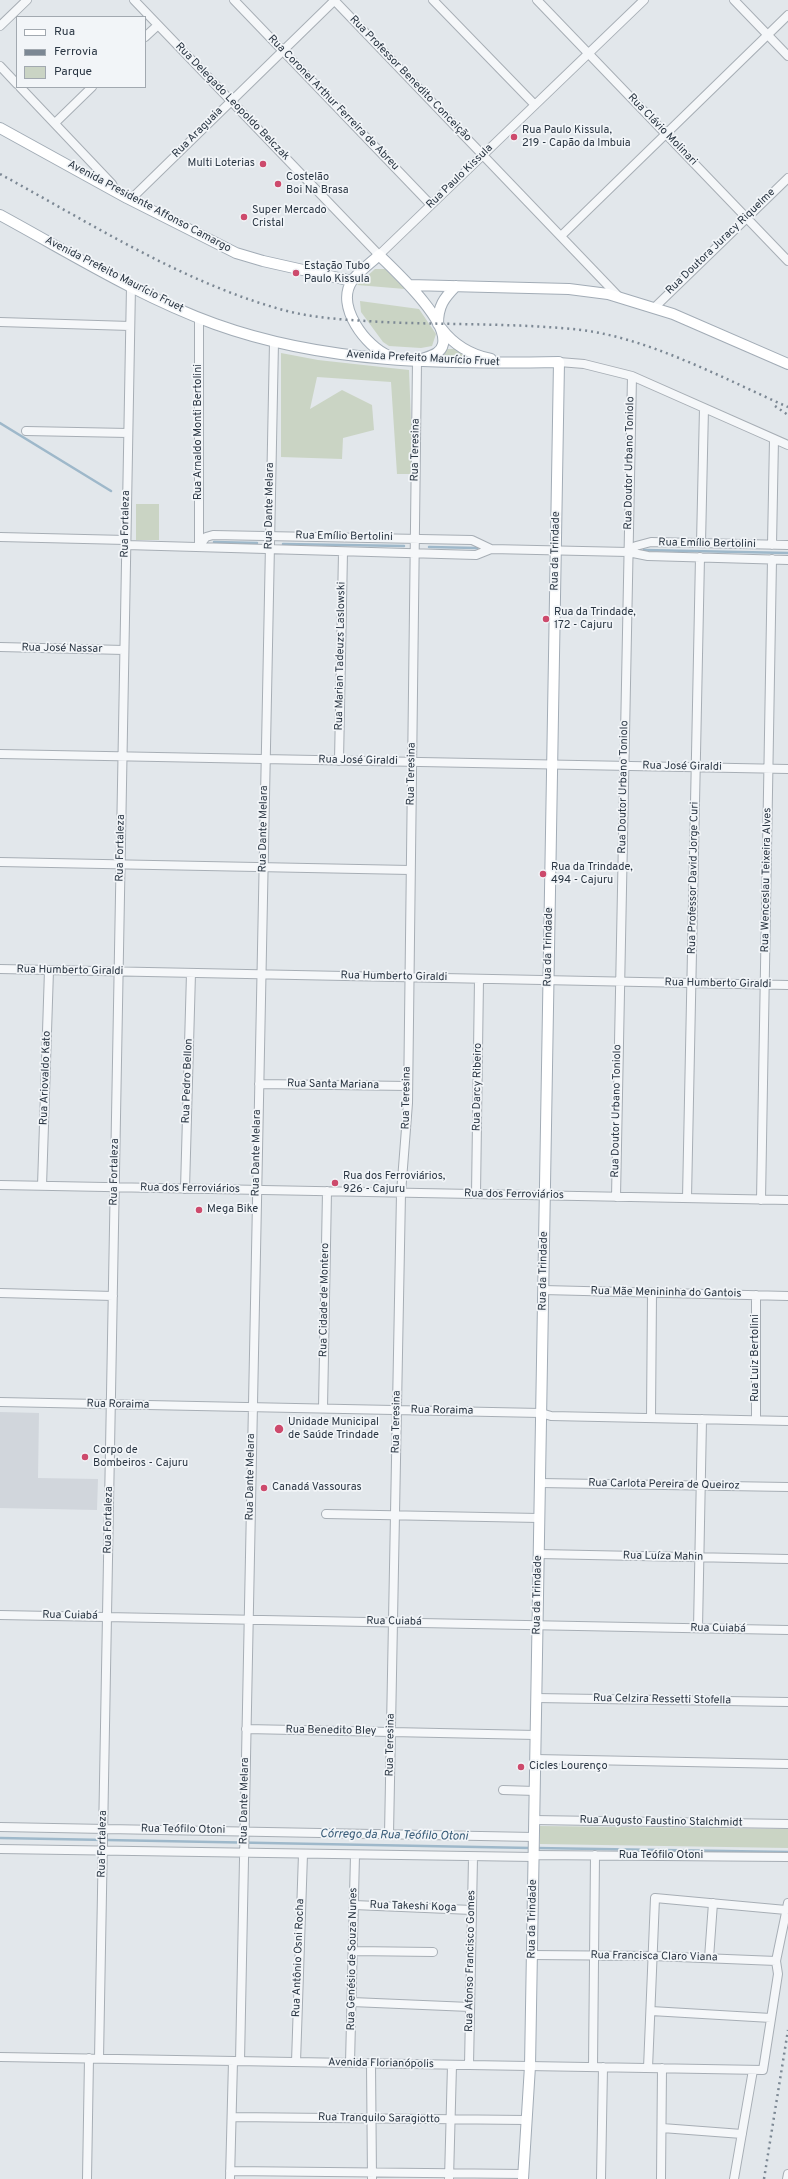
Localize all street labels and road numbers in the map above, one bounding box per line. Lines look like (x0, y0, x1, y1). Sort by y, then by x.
street label: Rua Professor Benedito Conceição (346, 13, 474, 145)
street label: Rua Coronel Arthur Ferreira de Abreu (265, 33, 401, 173)
street label: Rua Delegado Leopoldo Belczak (172, 40, 292, 164)
street label: Rua Clávio Molinari (624, 91, 700, 169)
street label: Rua Araguaia (170, 105, 226, 161)
street label: Rua Paulo Kissula (424, 142, 496, 212)
street label: Avenida Presidente Affonso Camargo (65, 158, 233, 256)
street label: Rua Doutora Juracy Riquelme (664, 186, 778, 298)
street label: Avenida Prefeito Maurício Fruet (42, 234, 186, 316)
street label: Avenida Prefeito Maurício Fruet (346, 348, 500, 370)
street label: Rua Arnaldo Monti Bertolini (192, 364, 206, 500)
street label: Rua Doutor Urbano Toniolo (622, 396, 638, 530)
street label: Rua Teresina (409, 418, 423, 482)
street label: Rua Dante Melara (263, 462, 277, 550)
street label: Rua Fortaleza (119, 490, 133, 558)
street label: Rua da Trindade (549, 511, 563, 591)
street label: Rua Emílio Bertolini (295, 530, 393, 544)
street label: Rua Emílio Bertolini (658, 537, 756, 551)
street label: Rua Marian Tadeuzs Laslowski (333, 582, 349, 730)
street label: Rua José Nassar (21, 642, 103, 656)
street label: Rua Doutor Urbano Toniolo (616, 720, 632, 854)
street label: Rua Teresina (405, 742, 419, 806)
street label: Rua José Giraldi (318, 754, 398, 768)
street label: Rua José Giraldi (642, 760, 722, 774)
street label: Rua Dante Melara (257, 785, 271, 873)
street label: Rua Professor David Jorge Curi (686, 802, 702, 954)
street label: Rua Wenceslau Teixeira Alves (759, 808, 775, 952)
street label: Rua Fortaleza (114, 814, 128, 882)
street label: Rua da Trindade (542, 907, 556, 987)
street label: Rua Humberto Giraldi (17, 963, 123, 979)
street label: Rua Humberto Giraldi (341, 969, 447, 985)
street label: Rua Humberto Giraldi (665, 976, 771, 992)
street label: Rua Ariovaldo Kato (38, 1031, 54, 1125)
street label: Rua Pedro Bellon (180, 1038, 196, 1124)
street label: Rua Darcy Ribeiro (471, 1043, 485, 1131)
street label: Rua Doutor Urbano Toniolo (609, 1044, 625, 1178)
street label: Rua Teresina (400, 1066, 414, 1130)
street label: Rua Santa Mariana (287, 1078, 379, 1092)
street label: Rua Dante Melara (250, 1109, 264, 1197)
street label: Rua Fortaleza (108, 1138, 122, 1206)
street label: Rua dos Ferroviários (140, 1182, 240, 1196)
street label: Rua dos Ferroviários (464, 1188, 564, 1202)
street label: Rua da Trindade (537, 1231, 551, 1311)
street label: Rua Cidade de Montero (317, 1243, 333, 1357)
street label: Rua Mãe Menininha do Gantois (590, 1285, 742, 1301)
street label: Rua Luiz Bertolini (749, 1314, 763, 1402)
street label: Rua Teresina (390, 1390, 404, 1454)
street label: Rua Roraima (87, 1398, 149, 1412)
street label: Rua Roraima (411, 1404, 473, 1418)
street label: Rua Dante Melara (244, 1433, 258, 1521)
street label: Rua Carlota Pereira de Queiroz (588, 1477, 740, 1493)
street label: Rua Fortaleza (102, 1486, 116, 1554)
street label: Rua Luíza Mahin (623, 1550, 703, 1564)
street label: Rua da Trindade (531, 1555, 545, 1635)
street label: Rua Cuiabá (42, 1609, 98, 1623)
street label: Rua Cuiabá (366, 1615, 422, 1629)
street label: Rua Cuiabá (690, 1622, 746, 1636)
street label: Rua Celzira Ressetti Stofella (593, 1692, 731, 1708)
street label: Rua Teresina (384, 1713, 398, 1777)
street label: Rua Benedito Bley (285, 1724, 377, 1738)
street label: Rua Dante Melara (238, 1757, 252, 1845)
street label: Rua Fortaleza (96, 1810, 110, 1878)
street label: Rua Augusto Faustino Stalchmidt (579, 1814, 743, 1830)
street label: Rua Teófilo Otoni (141, 1823, 225, 1837)
street label: Rua Teófilo Otoni (619, 1849, 703, 1863)
street label: Rua da Trindade (526, 1879, 540, 1959)
street label: Rua Genésio de Souza Nunes (345, 1887, 361, 2031)
street label: Rua Afonso Francisco Gomes (463, 1890, 479, 2032)
street label: Rua Antônio Osni Rocha (290, 1898, 308, 2018)
street label: Rua Takeshi Koga (369, 1899, 457, 1915)
street label: Rua Francisca Claro Viana (590, 1949, 718, 1965)
street label: Avenida Florianópolis (328, 2056, 434, 2072)
street label: Rua Tranquilo Saragiotto (318, 2111, 440, 2127)

